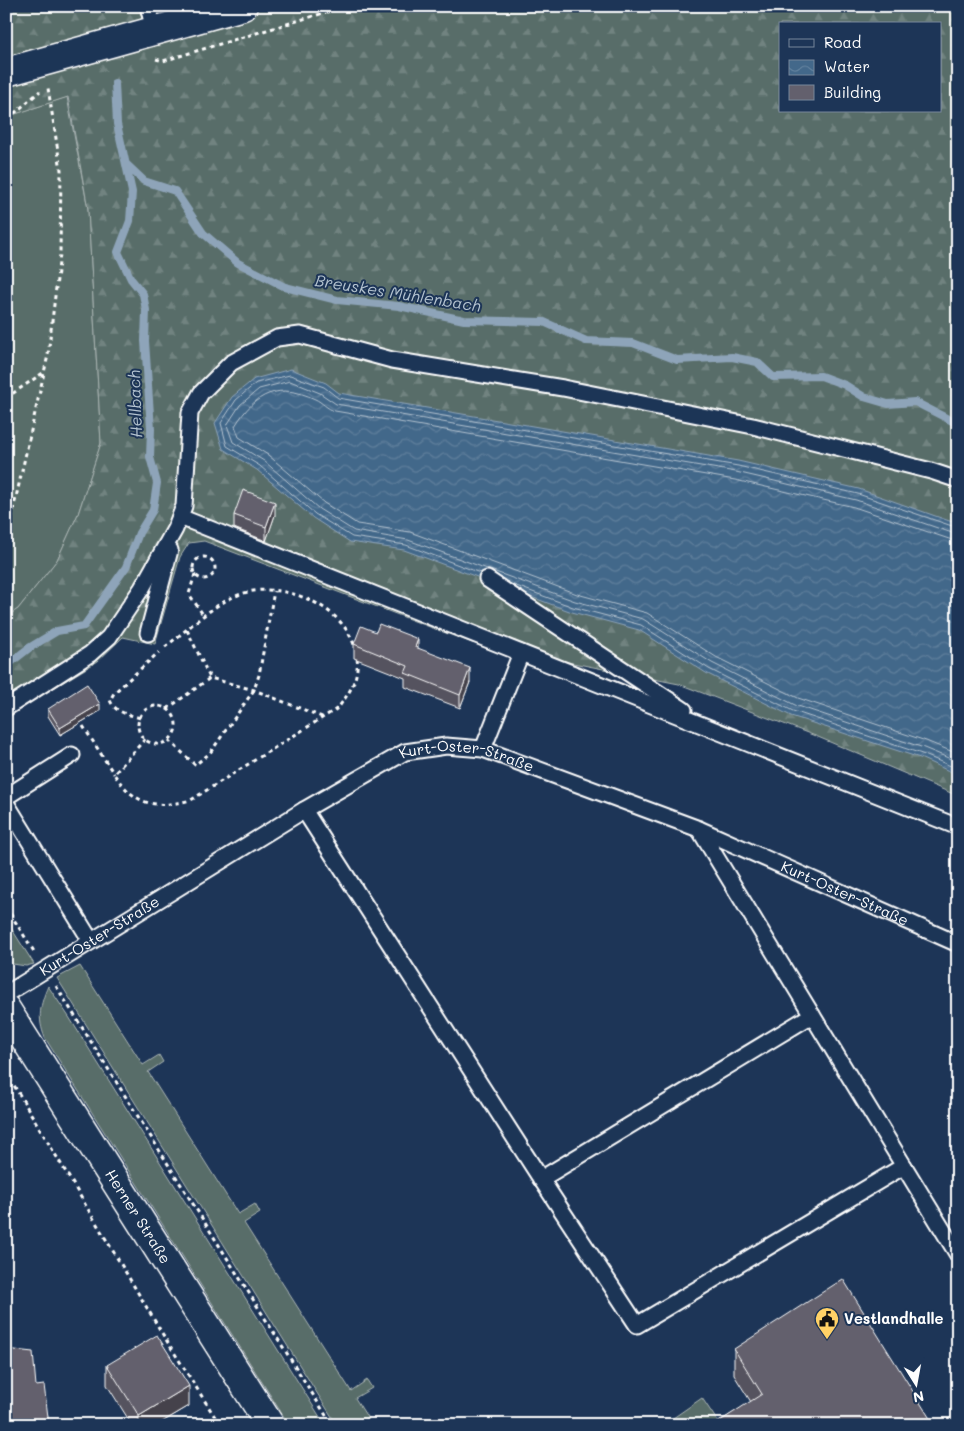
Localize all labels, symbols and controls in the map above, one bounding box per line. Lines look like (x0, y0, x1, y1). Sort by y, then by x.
legend (779, 22, 942, 112)
text: Road (824, 32, 861, 52)
text: Water (824, 56, 870, 76)
text: Building (824, 82, 881, 102)
water label: Breuskes Mühlenbach (314, 269, 482, 316)
water label: Hellbach (123, 370, 146, 438)
street label: Kurt-Oster-Straße (395, 735, 537, 776)
street label: Kurt-Oster-Straße (778, 856, 912, 930)
street label: Kurt-Oster-Straße (35, 891, 163, 980)
street label: Herner Straße (101, 1165, 176, 1267)
public building icon: Vestlandhalle (814, 1306, 840, 1340)
place label: Vestlandhalle (844, 1308, 943, 1328)
north arrow (892, 1358, 942, 1408)
text: N (912, 1387, 926, 1408)

